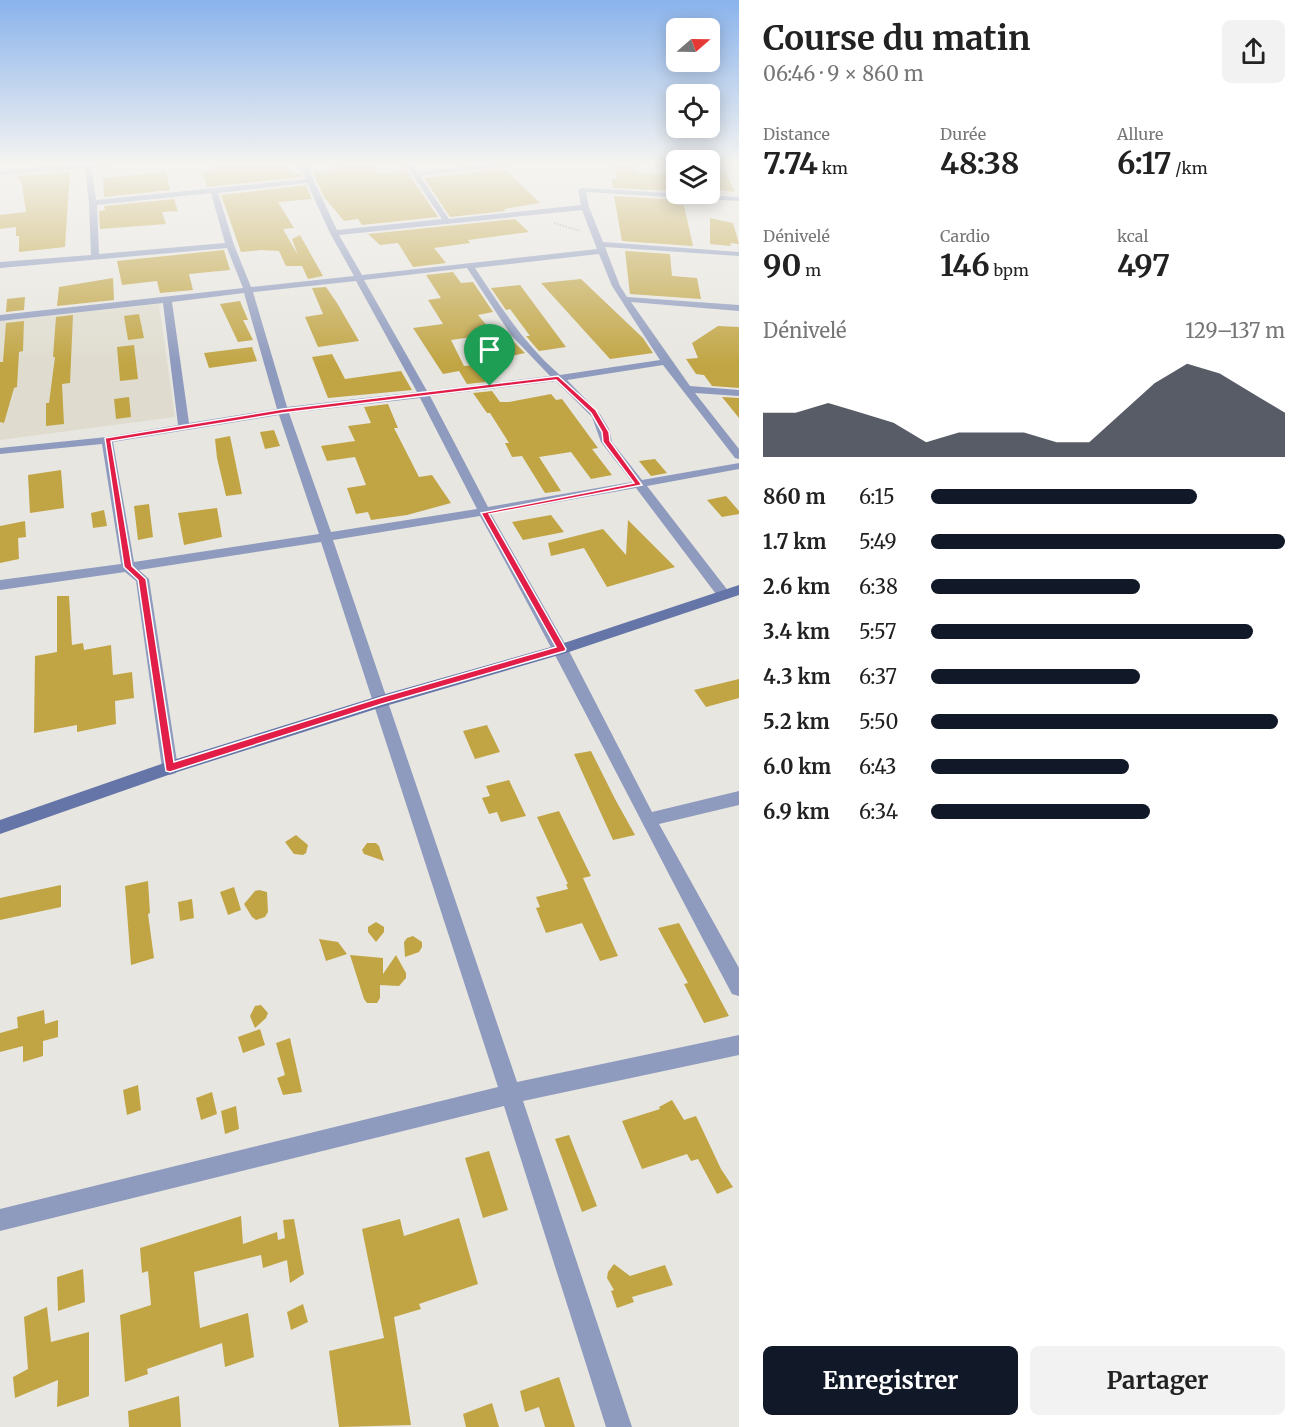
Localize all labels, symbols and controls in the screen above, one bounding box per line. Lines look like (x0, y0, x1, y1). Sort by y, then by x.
north arrow (666, 18, 720, 72)
map controls (666, 18, 720, 204)
text: Course du matin (763, 18, 1030, 59)
button: share (1222, 20, 1285, 83)
text: 06:46 · 9 × 860 m (763, 61, 924, 86)
button: locate (666, 84, 720, 138)
text: Distance (763, 124, 830, 144)
text: Durée (940, 124, 986, 144)
text: Allure (1117, 124, 1163, 144)
text: 7.74 (763, 144, 818, 182)
text: 48:38 (940, 144, 1019, 182)
text: 6:17 (1117, 144, 1172, 182)
button: layers (666, 150, 720, 204)
text: km (818, 158, 848, 178)
text: /km (1172, 158, 1208, 178)
text: Dénivelé (763, 226, 830, 246)
text: Cardio (940, 226, 990, 246)
text: kcal (1117, 226, 1148, 246)
text: 90 (763, 246, 801, 284)
text: 146 (940, 246, 990, 284)
text: 497 (1117, 246, 1170, 284)
text: m (801, 260, 821, 280)
text: bpm (990, 260, 1029, 280)
text: Dénivelé (763, 318, 847, 343)
text: 129–137 m (1185, 318, 1285, 343)
pin (464, 324, 515, 386)
icon: arrive (473, 333, 506, 366)
text: 860 m (763, 484, 826, 509)
text: 6:15 (859, 484, 895, 509)
text: 1.7 km (763, 529, 826, 554)
text: 5:49 (859, 529, 897, 554)
text: 2.6 km (763, 574, 830, 599)
text: 6:38 (859, 574, 898, 599)
text: 3.4 km (763, 619, 830, 644)
text: 5:57 (859, 619, 896, 644)
text: 4.3 km (763, 664, 831, 689)
text: 6:37 (859, 664, 897, 689)
text: 5.2 km (763, 709, 830, 734)
text: 5:50 (859, 709, 898, 734)
text: 6.0 km (763, 754, 831, 779)
text: 6:43 (859, 754, 896, 779)
text: 6.9 km (763, 799, 830, 824)
text: 6:34 (859, 799, 898, 824)
button: Enregistrer (763, 1346, 1018, 1415)
button: Partager (1030, 1346, 1285, 1415)

